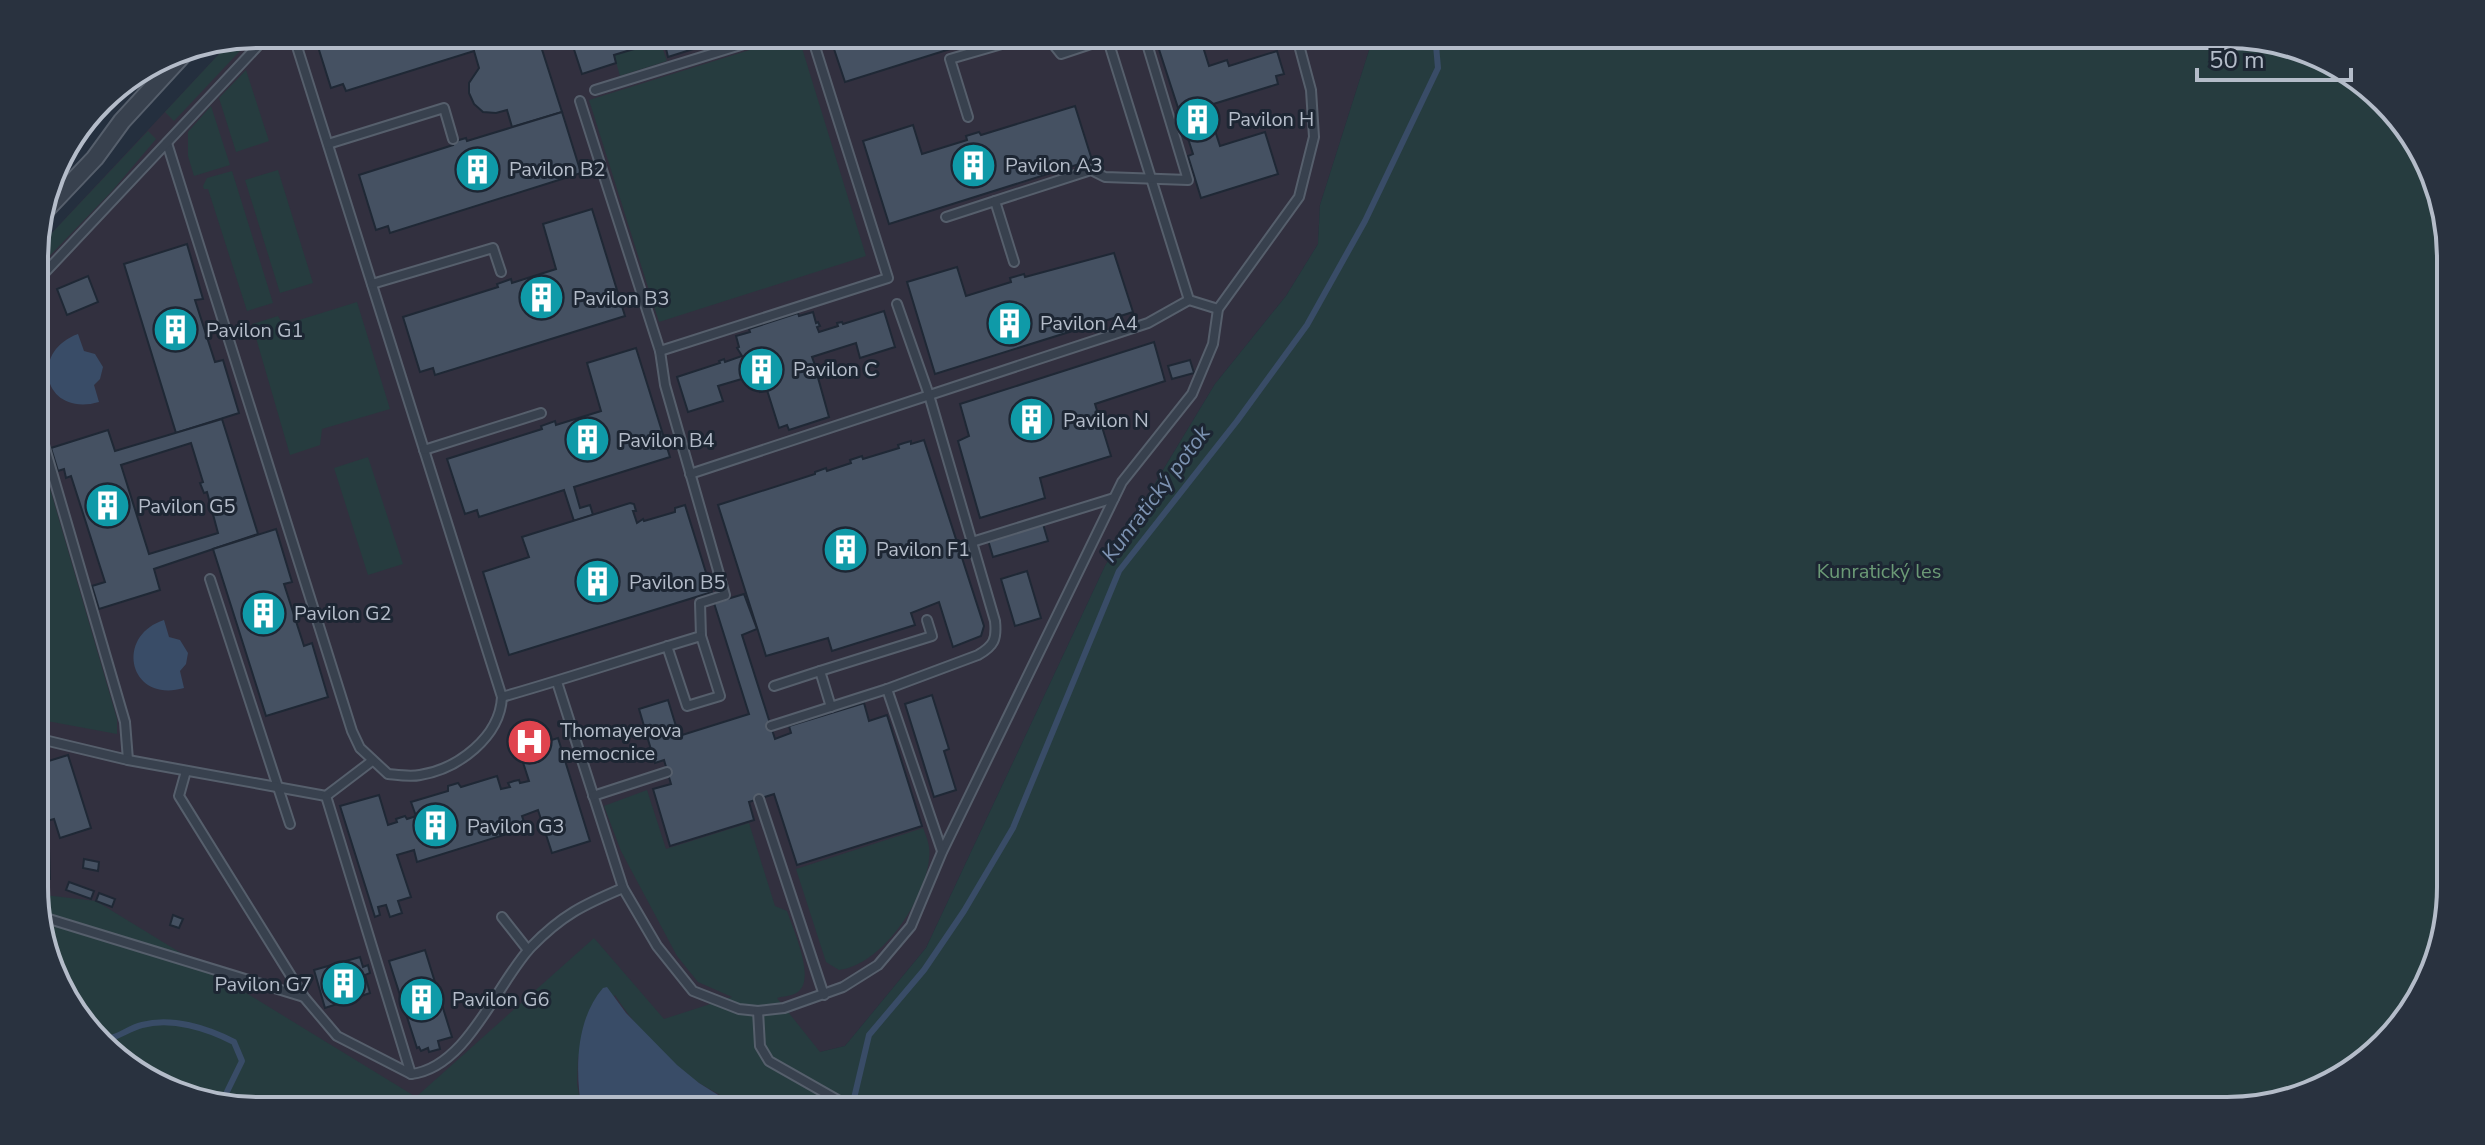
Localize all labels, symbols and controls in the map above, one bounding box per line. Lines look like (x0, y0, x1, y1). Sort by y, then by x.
scale bar (2197, 32, 2351, 82)
text: 50 m (2209, 44, 2265, 76)
building icon: Pavilon H (1173, 95, 1221, 143)
place label: Pavilon H (1228, 106, 1314, 133)
building icon: Pavilon A3 (950, 141, 998, 189)
building icon: Pavilon B2 (454, 145, 502, 193)
place label: Pavilon A3 (1005, 152, 1103, 179)
place label: Pavilon B2 (509, 156, 606, 183)
building icon: Pavilon B3 (518, 274, 566, 322)
place label: Pavilon B3 (573, 285, 670, 312)
building icon: Pavilon A4 (985, 299, 1033, 347)
building icon: Pavilon G1 (151, 306, 199, 354)
place label: Pavilon A4 (1040, 310, 1138, 337)
place label: Pavilon G1 (206, 317, 304, 344)
building icon: Pavilon C (738, 345, 786, 393)
place label: Pavilon C (793, 356, 878, 383)
building icon: Pavilon N (1008, 396, 1056, 444)
place label: Pavilon N (1063, 407, 1149, 434)
building icon: Pavilon B4 (563, 416, 611, 464)
water label: Kunratický potok (1095, 419, 1218, 569)
place label: Pavilon B4 (618, 427, 715, 454)
building icon: Pavilon G5 (83, 482, 131, 530)
place label: Pavilon G5 (138, 493, 236, 520)
building icon: Pavilon F1 (821, 525, 869, 573)
place label: Pavilon F1 (876, 536, 970, 563)
building icon: Pavilon B5 (574, 558, 622, 606)
park label: Kunratický les (1817, 558, 1941, 585)
place label: Pavilon B5 (629, 569, 726, 596)
building icon: Pavilon G2 (239, 589, 287, 637)
place label: Pavilon G2 (294, 600, 392, 627)
hospital icon: Thomayerova nemocnice (505, 717, 553, 765)
place label: Thomayerova nemocnice (560, 717, 682, 767)
building icon: Pavilon G3 (412, 802, 460, 850)
place label: Pavilon G3 (467, 813, 565, 840)
building icon: Pavilon G7 (319, 960, 367, 1008)
place label: Pavilon G7 (214, 971, 312, 998)
building icon: Pavilon G6 (397, 975, 445, 1023)
place label: Pavilon G6 (452, 986, 550, 1013)

